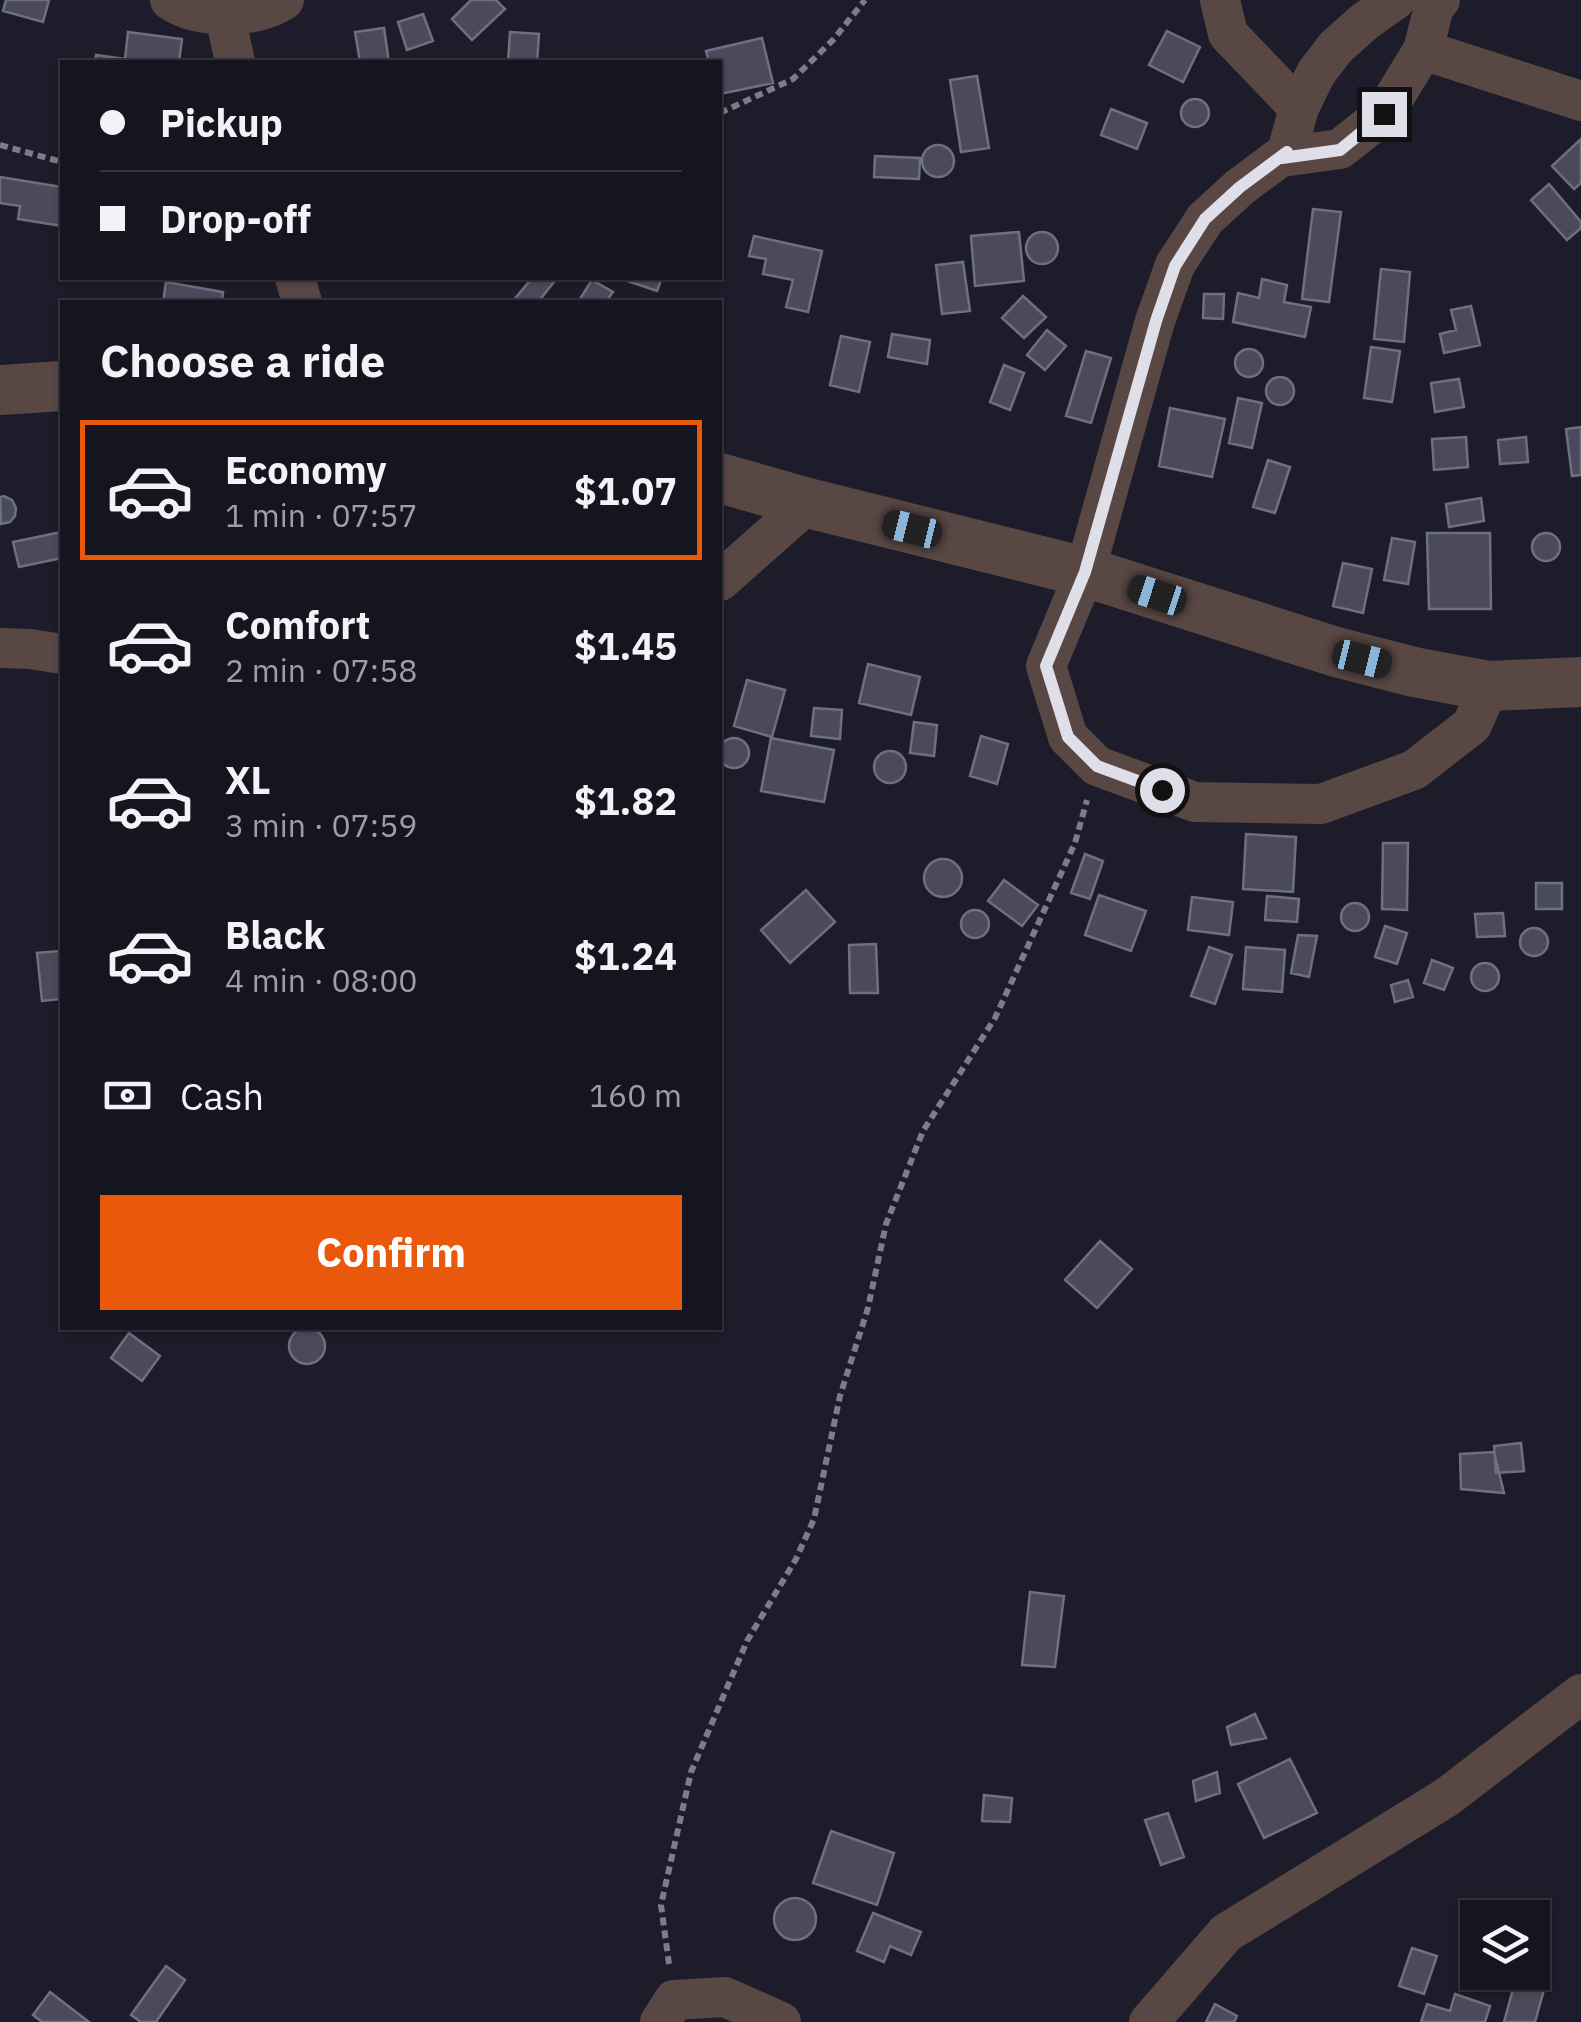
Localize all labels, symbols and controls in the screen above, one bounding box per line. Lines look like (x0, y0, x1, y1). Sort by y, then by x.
route end (1362, 92, 1407, 137)
text: Pickup (160, 98, 283, 147)
text: Drop-off (160, 194, 311, 243)
text: Choose a ride (100, 331, 385, 389)
icon: car (105, 445, 195, 535)
text: Economy (225, 445, 387, 494)
text: $1.07 (574, 466, 677, 515)
text: 1 min · 07:57 (225, 494, 418, 536)
car (879, 507, 945, 551)
car (1124, 571, 1190, 619)
icon: car (105, 600, 195, 690)
text: Comfort (225, 600, 370, 649)
text: $1.45 (574, 621, 677, 670)
car (1329, 637, 1395, 681)
text: 2 min · 07:58 (225, 649, 418, 691)
icon: car (105, 755, 195, 845)
text: XL (225, 755, 271, 804)
route start (1140, 768, 1185, 813)
text: $1.82 (574, 776, 677, 825)
text: 3 min · 07:59 (225, 804, 418, 846)
icon: car (105, 910, 195, 1000)
text: Black (225, 910, 325, 959)
text: $1.24 (574, 931, 677, 980)
text: 4 min · 08:00 (225, 959, 418, 1001)
icon: cash (100, 1068, 155, 1123)
text: Cash (180, 1071, 264, 1120)
text: 160 m (589, 1074, 682, 1116)
button: Confirm (100, 1195, 682, 1310)
map controls (1460, 1900, 1550, 1990)
button: layers (1460, 1900, 1550, 1990)

